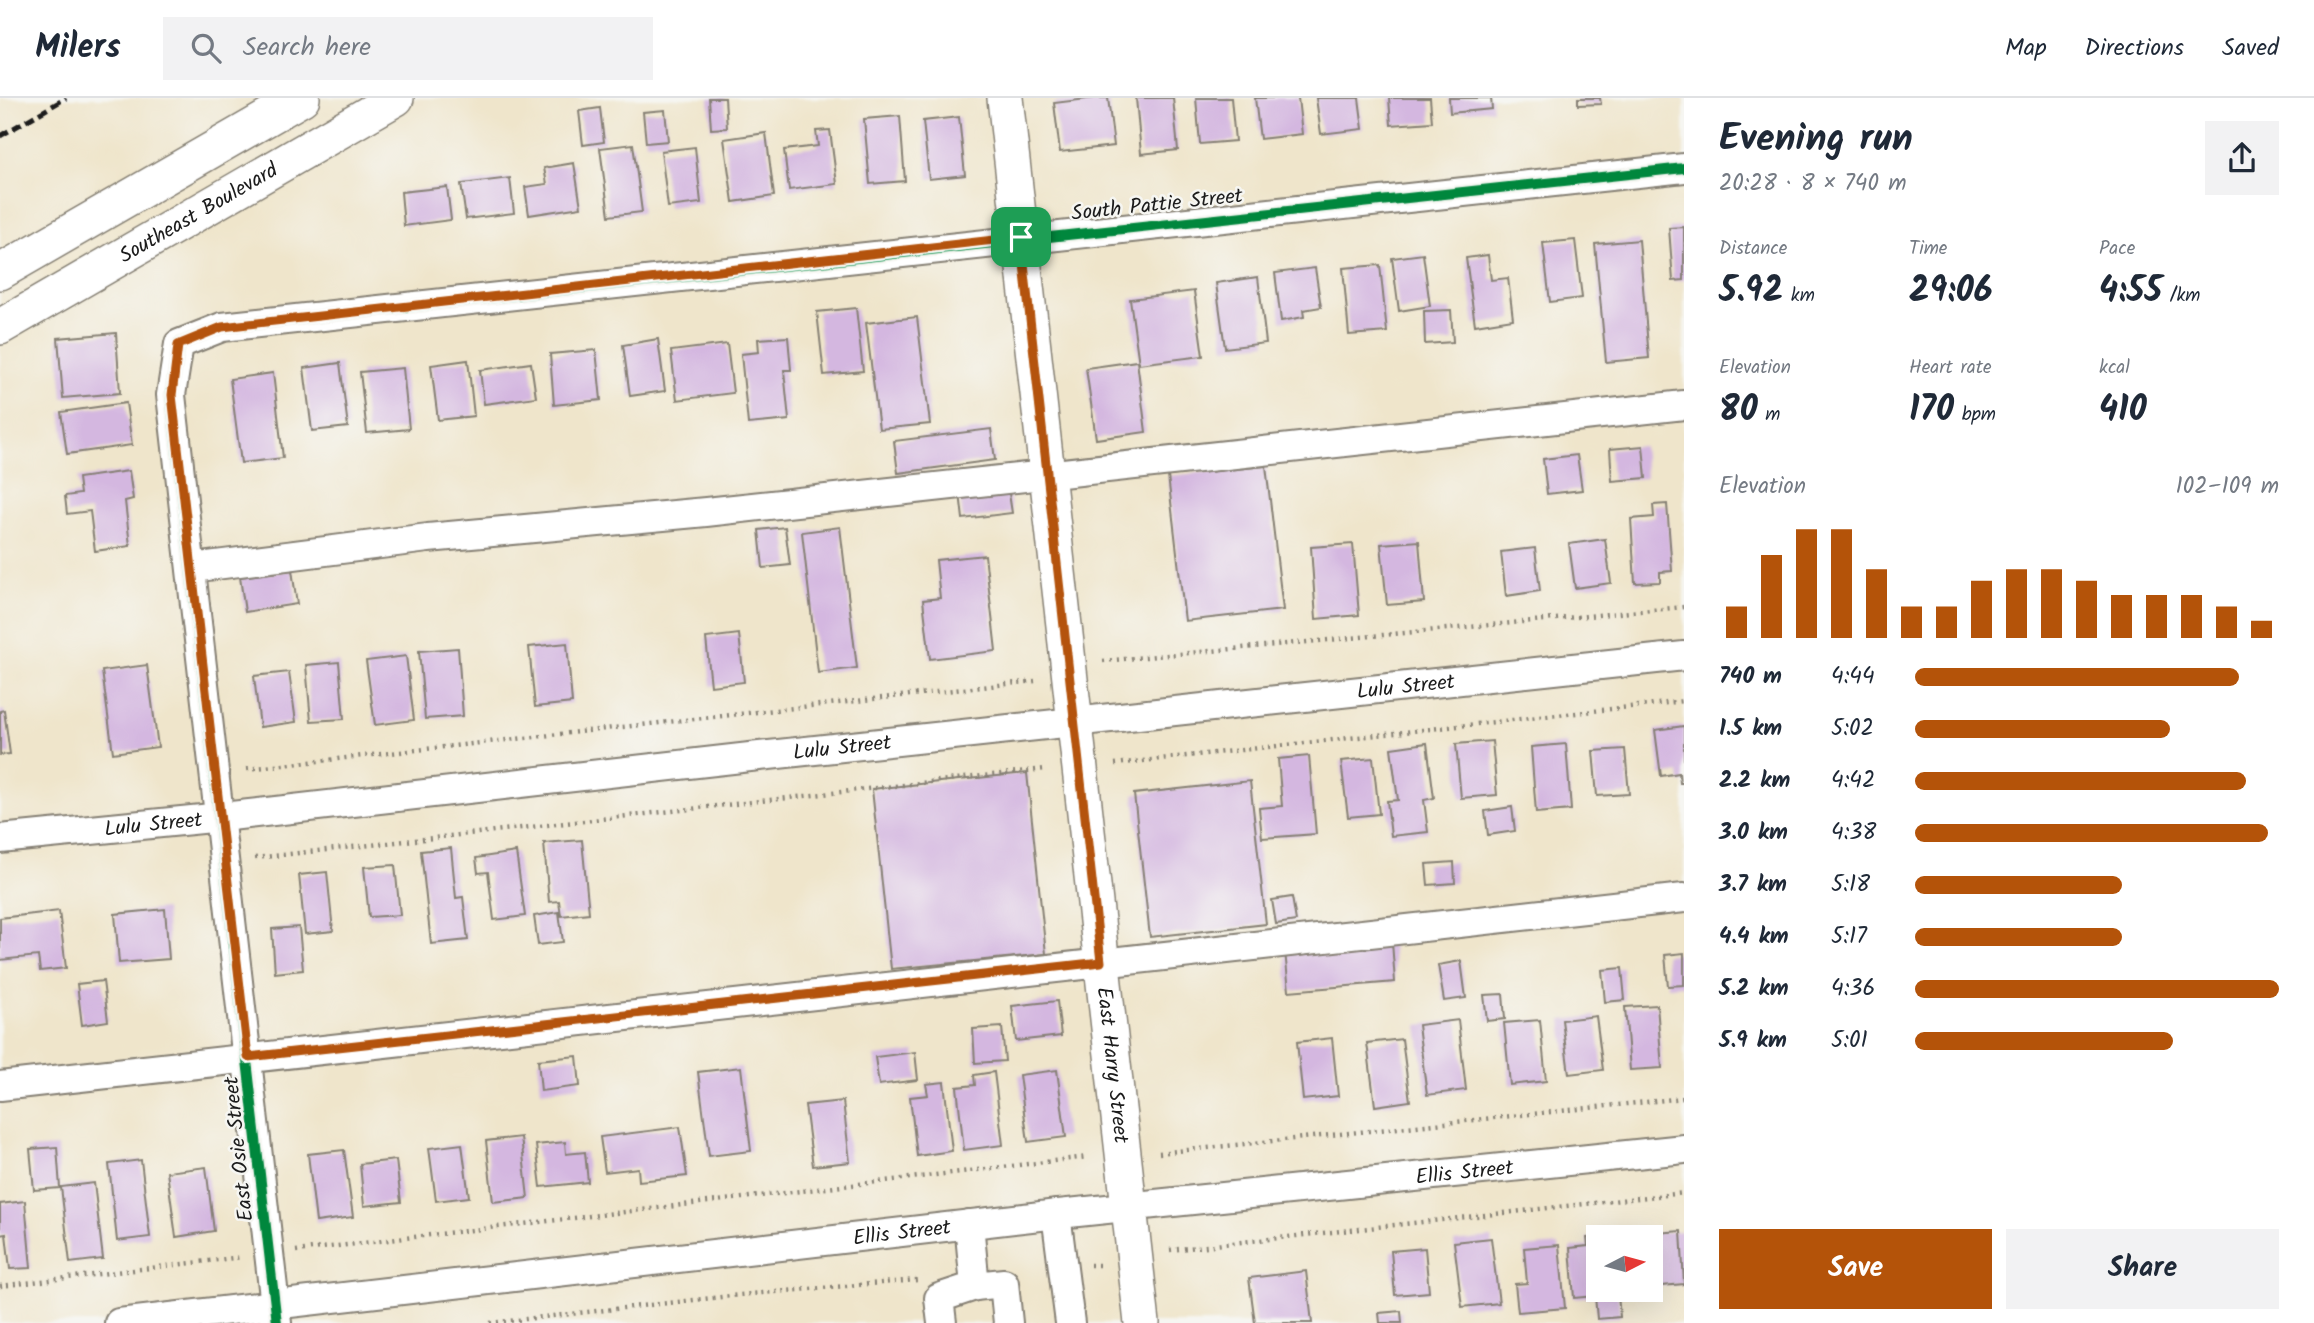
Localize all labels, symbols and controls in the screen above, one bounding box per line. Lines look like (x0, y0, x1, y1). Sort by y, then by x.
search box (163, 17, 653, 80)
text: Milers (35, 22, 121, 75)
text: Search here (243, 27, 371, 69)
icon: search (187, 29, 225, 67)
text: Map (2005, 29, 2047, 68)
text: Directions (2085, 29, 2184, 68)
text: Saved (2222, 29, 2279, 68)
text: Evening run (1719, 110, 1913, 170)
button: share (2205, 121, 2279, 195)
street label: Southeast Boulevard (113, 154, 285, 273)
text: 20:28 · 8 × 740 m (1719, 166, 1906, 202)
street label: South Pattie Street (1070, 180, 1245, 231)
pin (991, 207, 1051, 267)
icon: arrive (1002, 218, 1040, 256)
text: Distance (1719, 234, 1787, 264)
text: Time (1909, 234, 1947, 264)
text: Pace (2099, 234, 2135, 264)
text: 5.92 (1719, 264, 1783, 320)
text: 29:06 (1909, 264, 1993, 320)
text: 4:55 (2099, 264, 2162, 320)
text: km (1783, 281, 1815, 311)
text: /km (2162, 281, 2201, 311)
text: Elevation (1719, 353, 1791, 383)
text: Heart rate (1909, 353, 1992, 383)
text: kcal (2099, 353, 2130, 383)
text: 80 (1719, 383, 1758, 439)
text: 170 (1909, 383, 1954, 439)
text: 410 (2099, 383, 2147, 439)
text: m (1758, 400, 1780, 430)
text: bpm (1954, 400, 1996, 430)
text: Elevation (1719, 469, 1806, 505)
text: 102–109 m (2175, 469, 2279, 505)
text: 740 m (1719, 659, 1782, 695)
text: 4:44 (1831, 659, 1875, 695)
street label: Lulu Street (1355, 666, 1457, 709)
text: 1.5 km (1719, 711, 1782, 747)
text: 5:02 (1831, 711, 1874, 747)
street label: Lulu Street (791, 727, 894, 770)
text: 2.2 km (1719, 763, 1790, 799)
text: 4:42 (1831, 763, 1875, 799)
street label: Lulu Street (103, 804, 205, 847)
text: 3.0 km (1719, 815, 1788, 851)
text: 4:38 (1831, 815, 1876, 851)
text: 3.7 km (1719, 867, 1787, 903)
text: 5:18 (1831, 867, 1870, 903)
text: 4.4 km (1719, 919, 1789, 955)
text: 5:17 (1831, 919, 1867, 955)
text: 5.2 km (1719, 971, 1789, 1007)
text: 4:36 (1831, 971, 1875, 1007)
street label: East Harry Street (1087, 985, 1137, 1146)
text: 5.9 km (1719, 1023, 1787, 1059)
text: 5:01 (1831, 1023, 1868, 1059)
street label: East Osie Street (215, 1074, 264, 1223)
street label: Ellis Street (1414, 1152, 1516, 1195)
street label: Ellis Street (851, 1211, 953, 1256)
north arrow (1586, 1225, 1662, 1302)
map controls (1586, 1225, 1663, 1302)
button: Save (1719, 1229, 1992, 1309)
button: Share (2006, 1229, 2279, 1309)

